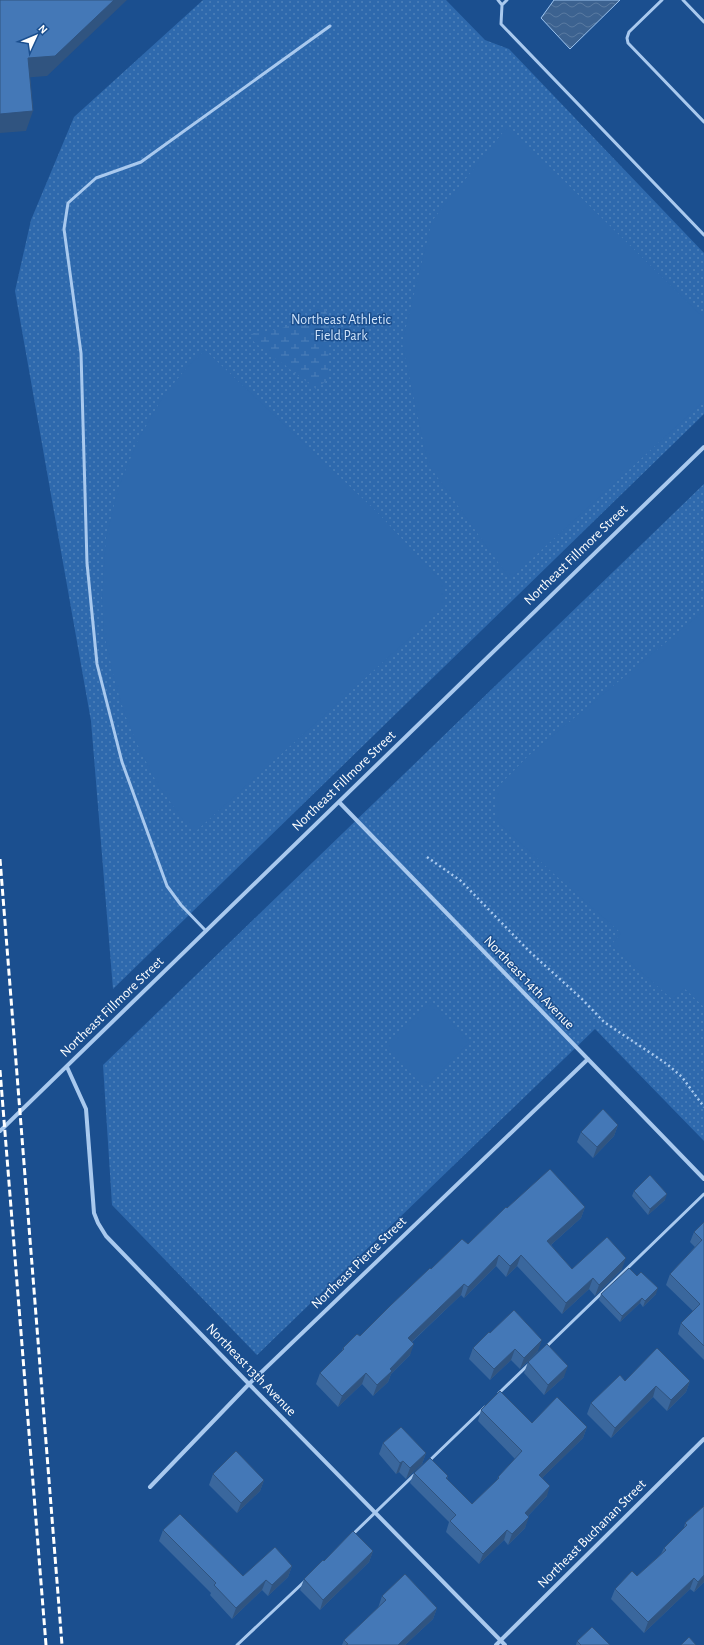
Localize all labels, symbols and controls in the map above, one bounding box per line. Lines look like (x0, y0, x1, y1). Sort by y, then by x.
north arrow (16, 16, 56, 56)
text: N (36, 23, 49, 36)
park label: Northeast Athletic Field Park (291, 313, 392, 343)
street label: Northeast Fillmore Street (522, 502, 631, 608)
street label: Northeast Fillmore Street (290, 728, 399, 834)
street label: Northeast 14th Avenue (481, 934, 577, 1032)
street label: Northeast Fillmore Street (58, 954, 167, 1060)
street label: Northeast Pierce Street (309, 1214, 410, 1312)
street label: Northeast 13th Avenue (203, 1321, 299, 1419)
street label: Northeast Buchanan Street (535, 1477, 649, 1591)

